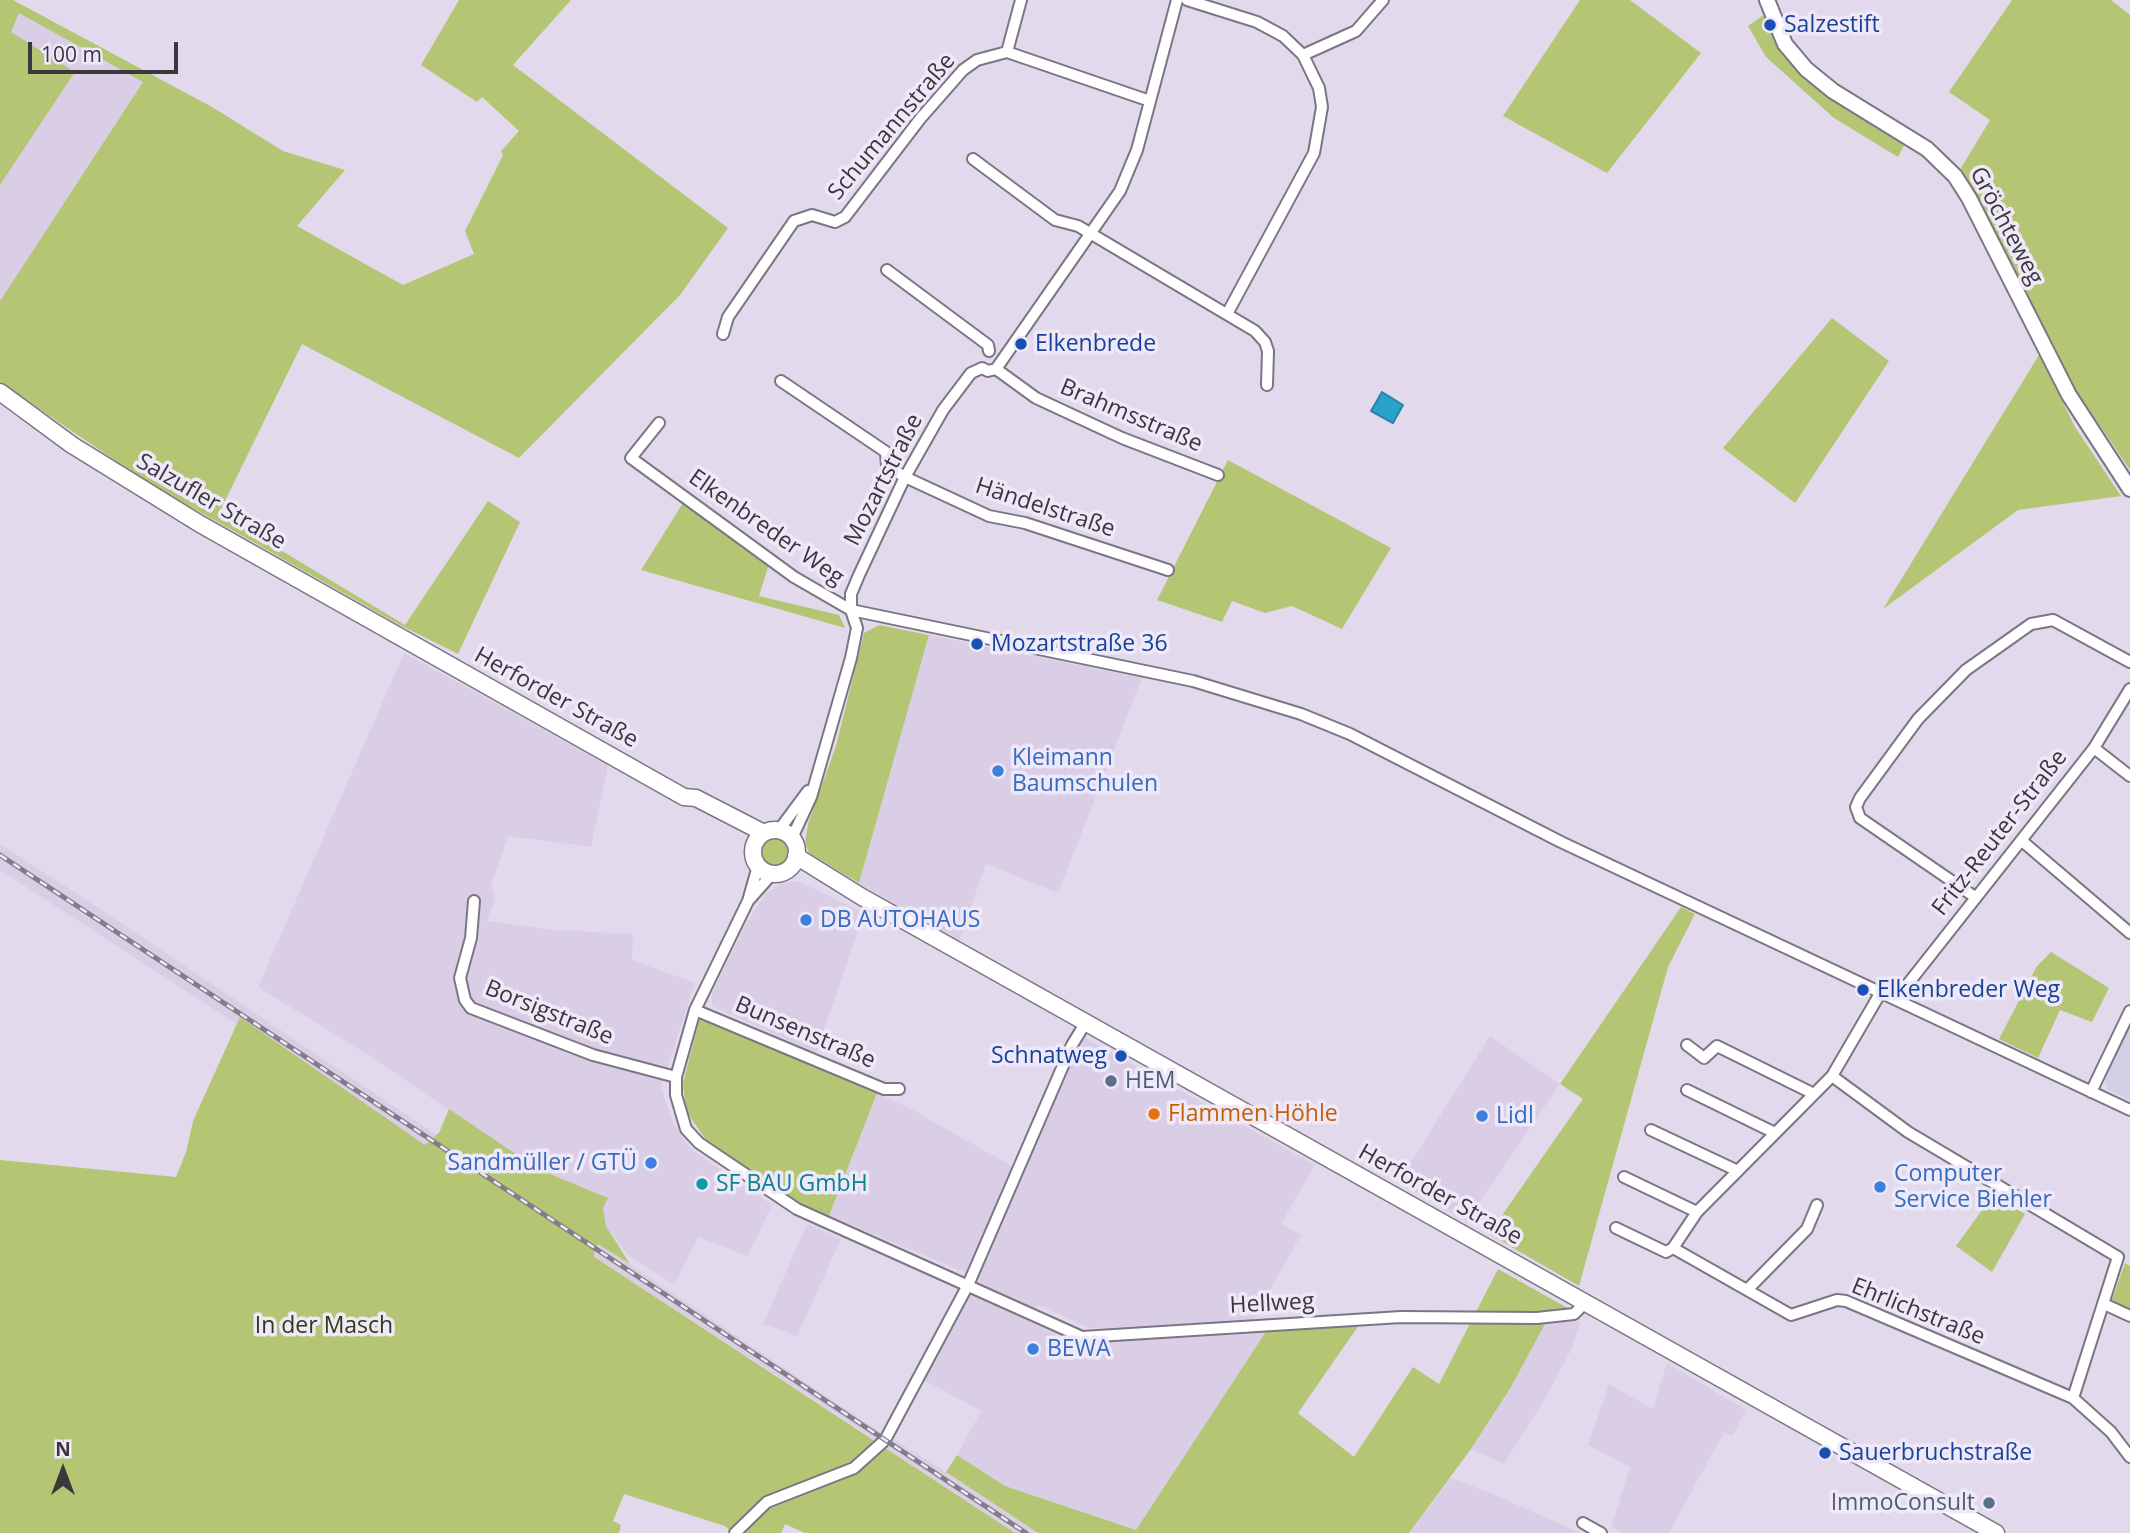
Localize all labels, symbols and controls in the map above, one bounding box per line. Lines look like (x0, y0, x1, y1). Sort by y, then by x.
place label: Salzestift (1784, 11, 1880, 39)
marker: Salzestift (1762, 17, 1778, 33)
scale bar (32, 28, 182, 72)
text: 100 m (41, 40, 102, 68)
street label: Schumannstraße (823, 48, 961, 206)
street label: Gröchteweg (1963, 162, 2049, 290)
place label: Elkenbrede (1035, 330, 1156, 358)
marker: Elkenbrede (1013, 336, 1029, 352)
street label: Brahmsstraße (1056, 374, 1206, 458)
street label: Mozartstraße (839, 409, 929, 551)
street label: Salzufler Straße (131, 448, 291, 556)
street label: Elkenbreder Weg (683, 464, 849, 592)
street label: Händelstraße (972, 472, 1118, 544)
place label: Mozartstraße 36 (991, 630, 1168, 658)
marker: Mozartstraße 36 (969, 636, 985, 652)
street label: Herforder Straße (469, 642, 643, 754)
place label: Kleimann Baumschulen (1012, 744, 1158, 798)
street label: Fritz-Reuter-Straße (1927, 745, 2073, 921)
marker: Kleimann Baumschulen (990, 763, 1006, 779)
place label: DB AUTOHAUS (820, 906, 980, 934)
marker: DB AUTOHAUS (798, 912, 814, 928)
street label: Borsigstraße (481, 975, 617, 1051)
place label: Elkenbreder Weg (1877, 976, 2060, 1004)
marker: Elkenbreder Weg (1855, 982, 1871, 998)
street label: Bunsenstraße (731, 991, 879, 1075)
place label: Schnatweg (991, 1042, 1107, 1070)
marker: Schnatweg (1113, 1048, 1129, 1064)
place label: HEM (1125, 1067, 1175, 1095)
marker: HEM (1103, 1073, 1119, 1089)
place label: Flammen Höhle (1168, 1100, 1338, 1128)
place label: Lidl (1496, 1102, 1534, 1130)
marker: Flammen Höhle (1146, 1106, 1162, 1122)
marker: Lidl (1474, 1108, 1490, 1124)
street label: Herforder Straße (1353, 1139, 1527, 1251)
place label: Sandmüller / GTÜ (448, 1149, 637, 1177)
marker: Sandmüller / GTÜ (643, 1155, 659, 1171)
place label: Computer Service Biehler (1894, 1160, 2052, 1214)
place label: SF BAU GmbH (716, 1170, 868, 1198)
marker: SF BAU GmbH (694, 1176, 710, 1192)
marker: Computer Service Biehler (1872, 1179, 1888, 1195)
street label: Ehrlichstraße (1847, 1273, 1989, 1351)
street label: Hellweg (1229, 1288, 1315, 1320)
park label: In der Masch (255, 1312, 393, 1340)
place label: BEWA (1047, 1335, 1110, 1363)
marker: BEWA (1025, 1341, 1041, 1357)
north arrow (28, 1435, 98, 1505)
text: N (55, 1436, 71, 1462)
place label: Sauerbruchstraße (1839, 1439, 2032, 1467)
marker: Sauerbruchstraße (1817, 1445, 1833, 1461)
place label: ImmoConsult (1831, 1489, 1975, 1517)
marker: ImmoConsult (1981, 1495, 1997, 1511)

